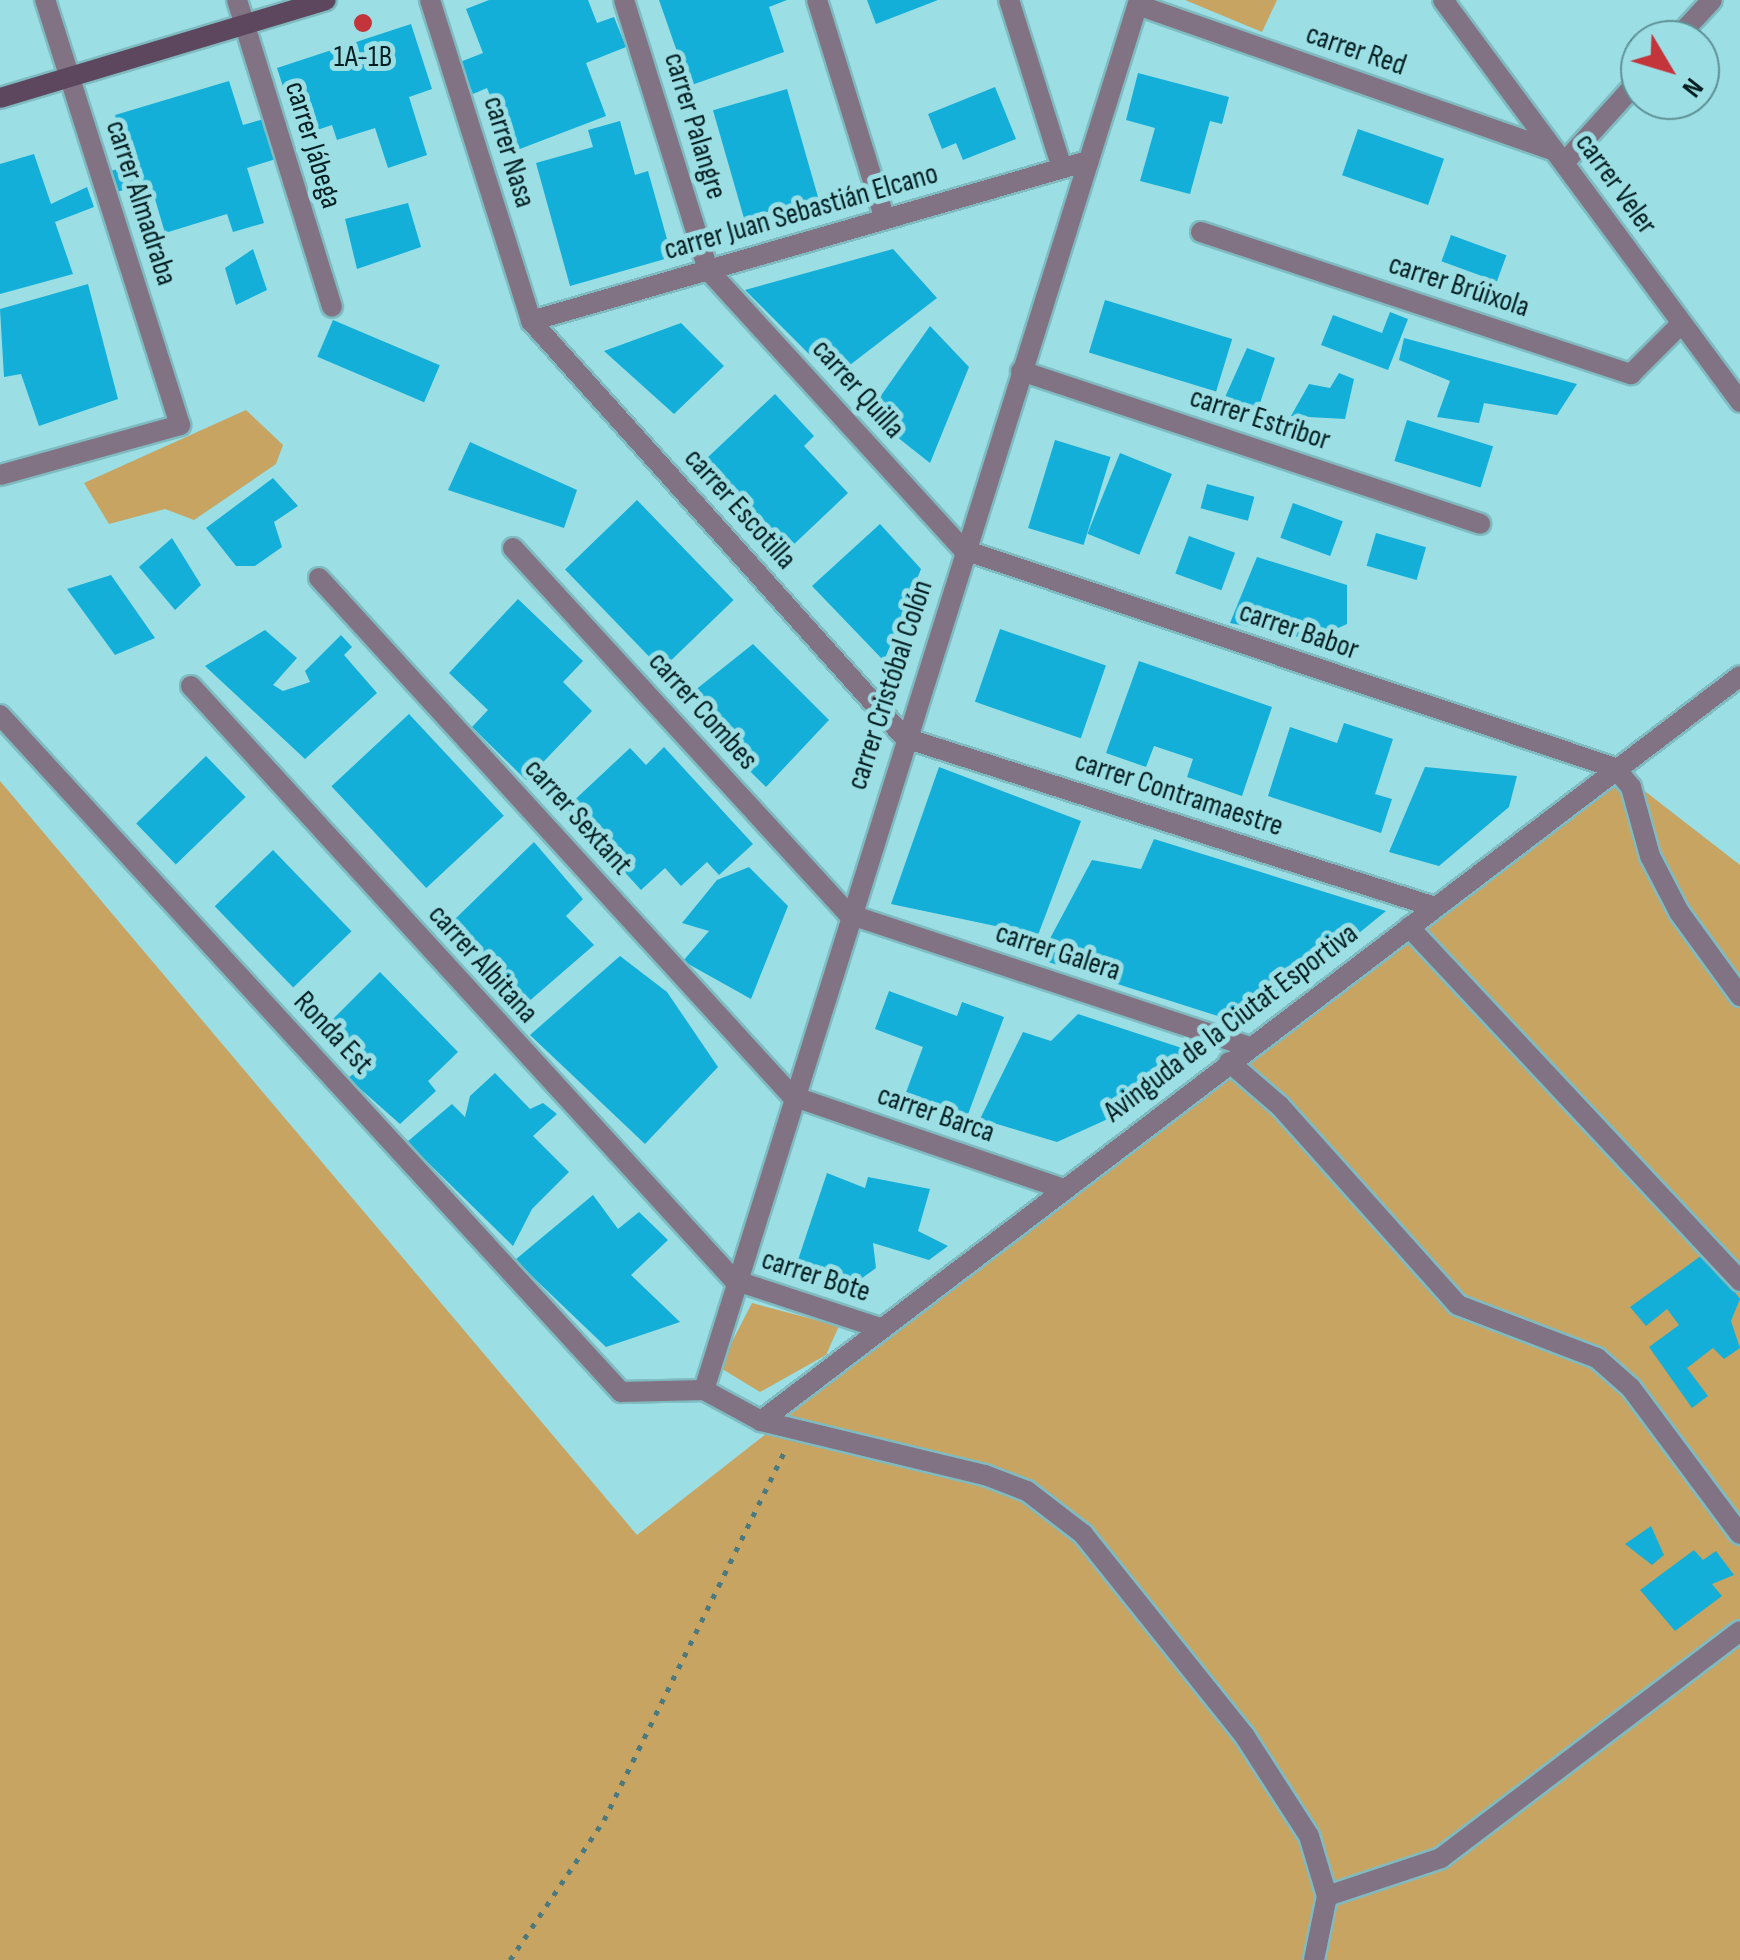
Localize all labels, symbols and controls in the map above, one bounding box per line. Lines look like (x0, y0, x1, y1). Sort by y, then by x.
marker: 1A-1B (352, 12, 374, 34)
street label: carrer Red (1301, 16, 1411, 84)
north arrow (1620, 20, 1720, 120)
place label: 1A-1B (334, 39, 392, 75)
street label: carrer Palangre (656, 48, 734, 204)
text: N (1675, 71, 1710, 104)
street label: carrer Jábega (277, 77, 349, 213)
street label: carrer Nasa (475, 92, 543, 212)
street label: carrer Almadraba (97, 116, 185, 290)
street label: carrer Veler (1567, 126, 1665, 242)
street label: carrer Juan Sebastián Elcano (660, 156, 942, 268)
street label: carrer Brúixola (1384, 246, 1534, 326)
street label: carrer Quilla (804, 332, 912, 446)
street label: carrer Estribor (1185, 379, 1335, 459)
street label: carrer Escotilla (676, 441, 804, 577)
street label: carrer Cristóbal Colón (839, 576, 941, 794)
street label: carrer Babor (1235, 594, 1363, 668)
street label: carrer Combes (641, 644, 765, 778)
street label: carrer Contramaestre (1070, 743, 1288, 845)
street label: carrer Sextant (516, 752, 640, 882)
street label: carrer Albitana (420, 897, 546, 1031)
street label: carrer Galera (991, 915, 1125, 989)
street label: Avinguda de la Ciutat Esportiva (1097, 916, 1365, 1130)
street label: Ronda Est (286, 984, 380, 1082)
street label: carrer Barca (873, 1077, 999, 1151)
street label: carrer Bote (757, 1242, 875, 1310)

